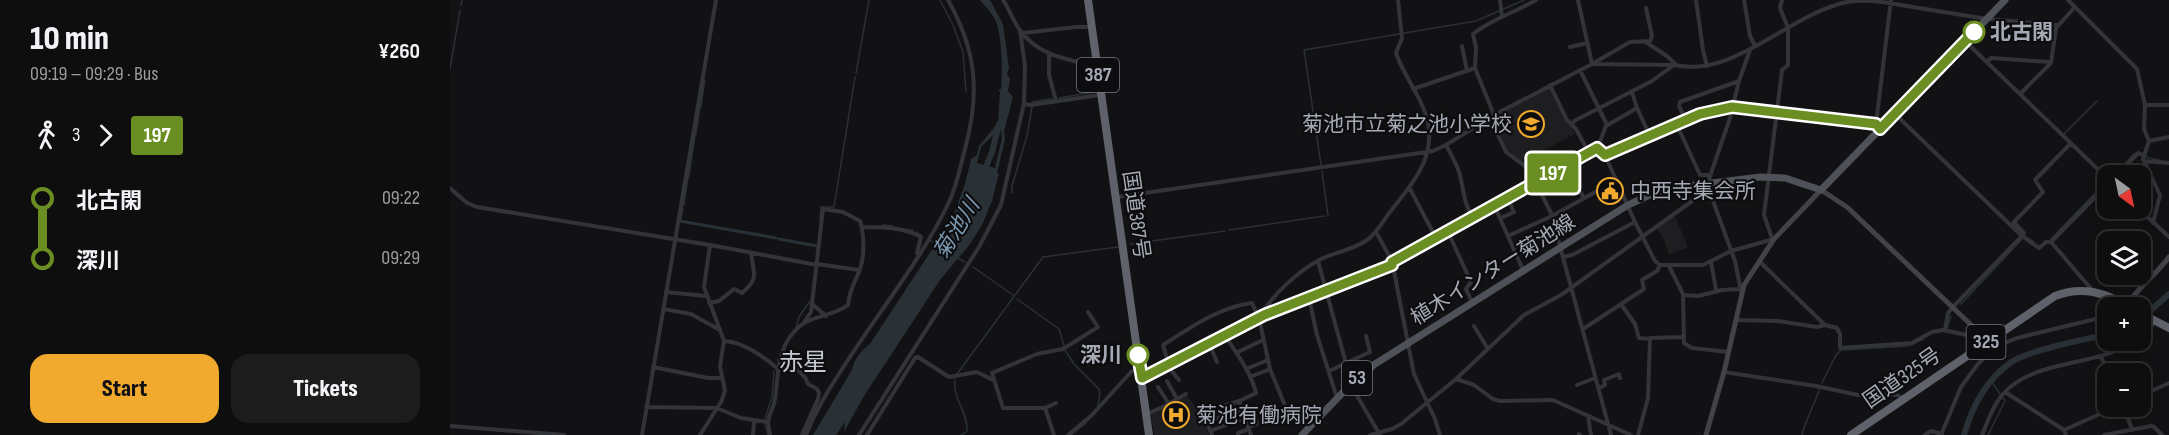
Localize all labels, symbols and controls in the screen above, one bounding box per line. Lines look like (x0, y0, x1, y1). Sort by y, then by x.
text: 10 min (30, 19, 109, 59)
place label: 北古閑 (1990, 20, 2053, 45)
marker: 北古閑 (1963, 21, 1985, 43)
text: ¥260 (378, 38, 420, 65)
road number: 387 (1077, 58, 1119, 92)
text: 09:19 – 09:29 · Bus (30, 62, 158, 86)
school or university icon: 菊池市立菊之池小学校 (1516, 109, 1546, 139)
place label: 菊池市立菊之池小学校 (1302, 112, 1512, 137)
icon: walk (30, 119, 63, 152)
icon: forward (89, 119, 122, 152)
text: 3 (72, 123, 80, 147)
text: 197 (143, 123, 171, 148)
line badge: 197 (1518, 154, 1588, 192)
text: 197 (1539, 161, 1567, 186)
north arrow (2097, 165, 2151, 219)
map controls (2097, 165, 2151, 417)
street label: 国道387号 (1117, 169, 1155, 261)
public building icon: 中西寺集会所 (1595, 176, 1625, 206)
place label: 中西寺集会所 (1630, 179, 1756, 204)
text: 09:22 (382, 186, 420, 210)
text: 北古閑 (76, 188, 142, 215)
water label: 菊池川 (928, 192, 987, 264)
street label: 植木インター菊池線 (1406, 209, 1580, 331)
button: layers (2097, 231, 2151, 285)
text: 09:29 (381, 246, 420, 270)
text: 深川 (76, 248, 120, 275)
button: + (2097, 297, 2151, 351)
road number: 325 (1966, 325, 2006, 359)
street label: 国道325号 (1858, 342, 1946, 414)
place label: 深川 (1080, 343, 1122, 368)
marker: 深川 (1127, 344, 1149, 366)
district label: 赤星 (779, 348, 827, 377)
button: Start (30, 354, 219, 423)
button: Tickets (231, 354, 420, 423)
road number: 53 (1342, 361, 1372, 395)
button: − (2097, 363, 2151, 417)
hospital icon: 菊池有働病院 (1161, 400, 1191, 430)
place label: 菊池有働病院 (1196, 403, 1322, 428)

